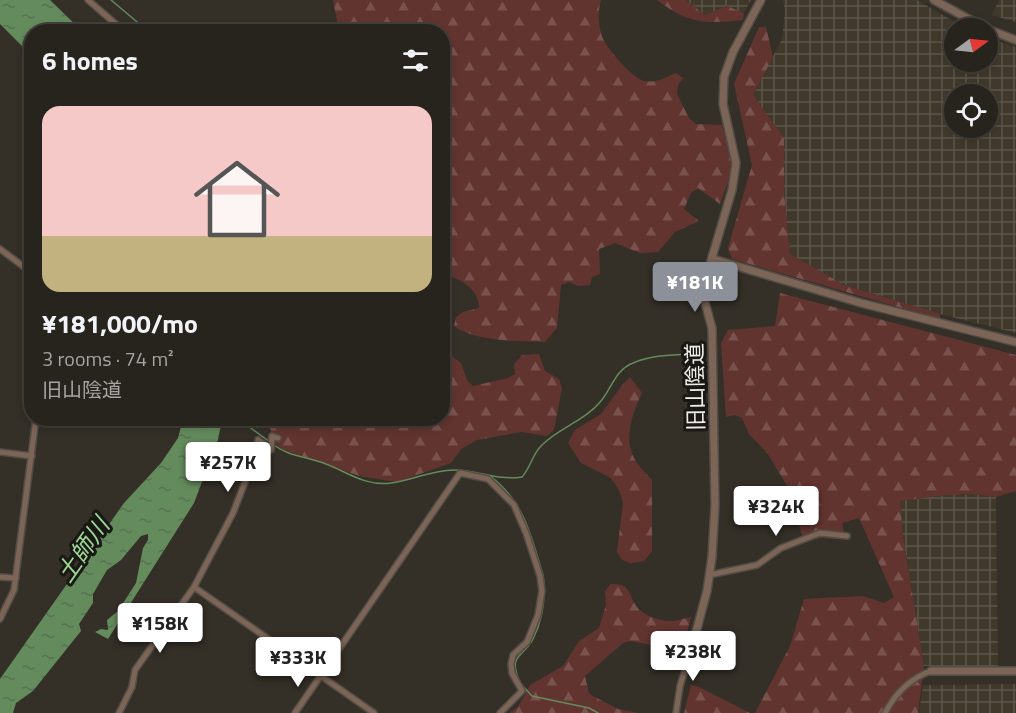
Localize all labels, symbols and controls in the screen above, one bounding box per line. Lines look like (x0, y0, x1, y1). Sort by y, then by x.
north arrow (944, 18, 998, 72)
map controls (944, 18, 998, 138)
text: 6 homes (42, 41, 138, 80)
icon: filters (399, 44, 432, 77)
button: locate (944, 84, 998, 138)
icon: home (183, 145, 291, 253)
pin: ¥181K (653, 262, 737, 313)
text: ¥181K (667, 266, 723, 297)
text: ¥181,000/mo (42, 304, 198, 343)
text: 3 rooms · 74 m² (42, 343, 174, 374)
street label: 旧山陰道 (677, 343, 713, 431)
text: 旧山陰道 (42, 374, 122, 405)
pin: ¥257K (186, 442, 270, 493)
text: ¥257K (200, 446, 256, 477)
pin: ¥324K (734, 486, 818, 537)
text: ¥324K (748, 490, 804, 521)
water label: 土師川 (47, 507, 119, 589)
pin: ¥158K (118, 603, 202, 654)
text: ¥158K (132, 607, 188, 638)
pin: ¥238K (651, 631, 735, 682)
text: ¥238K (665, 635, 721, 666)
pin: ¥333K (256, 637, 340, 688)
text: ¥333K (270, 641, 326, 672)

